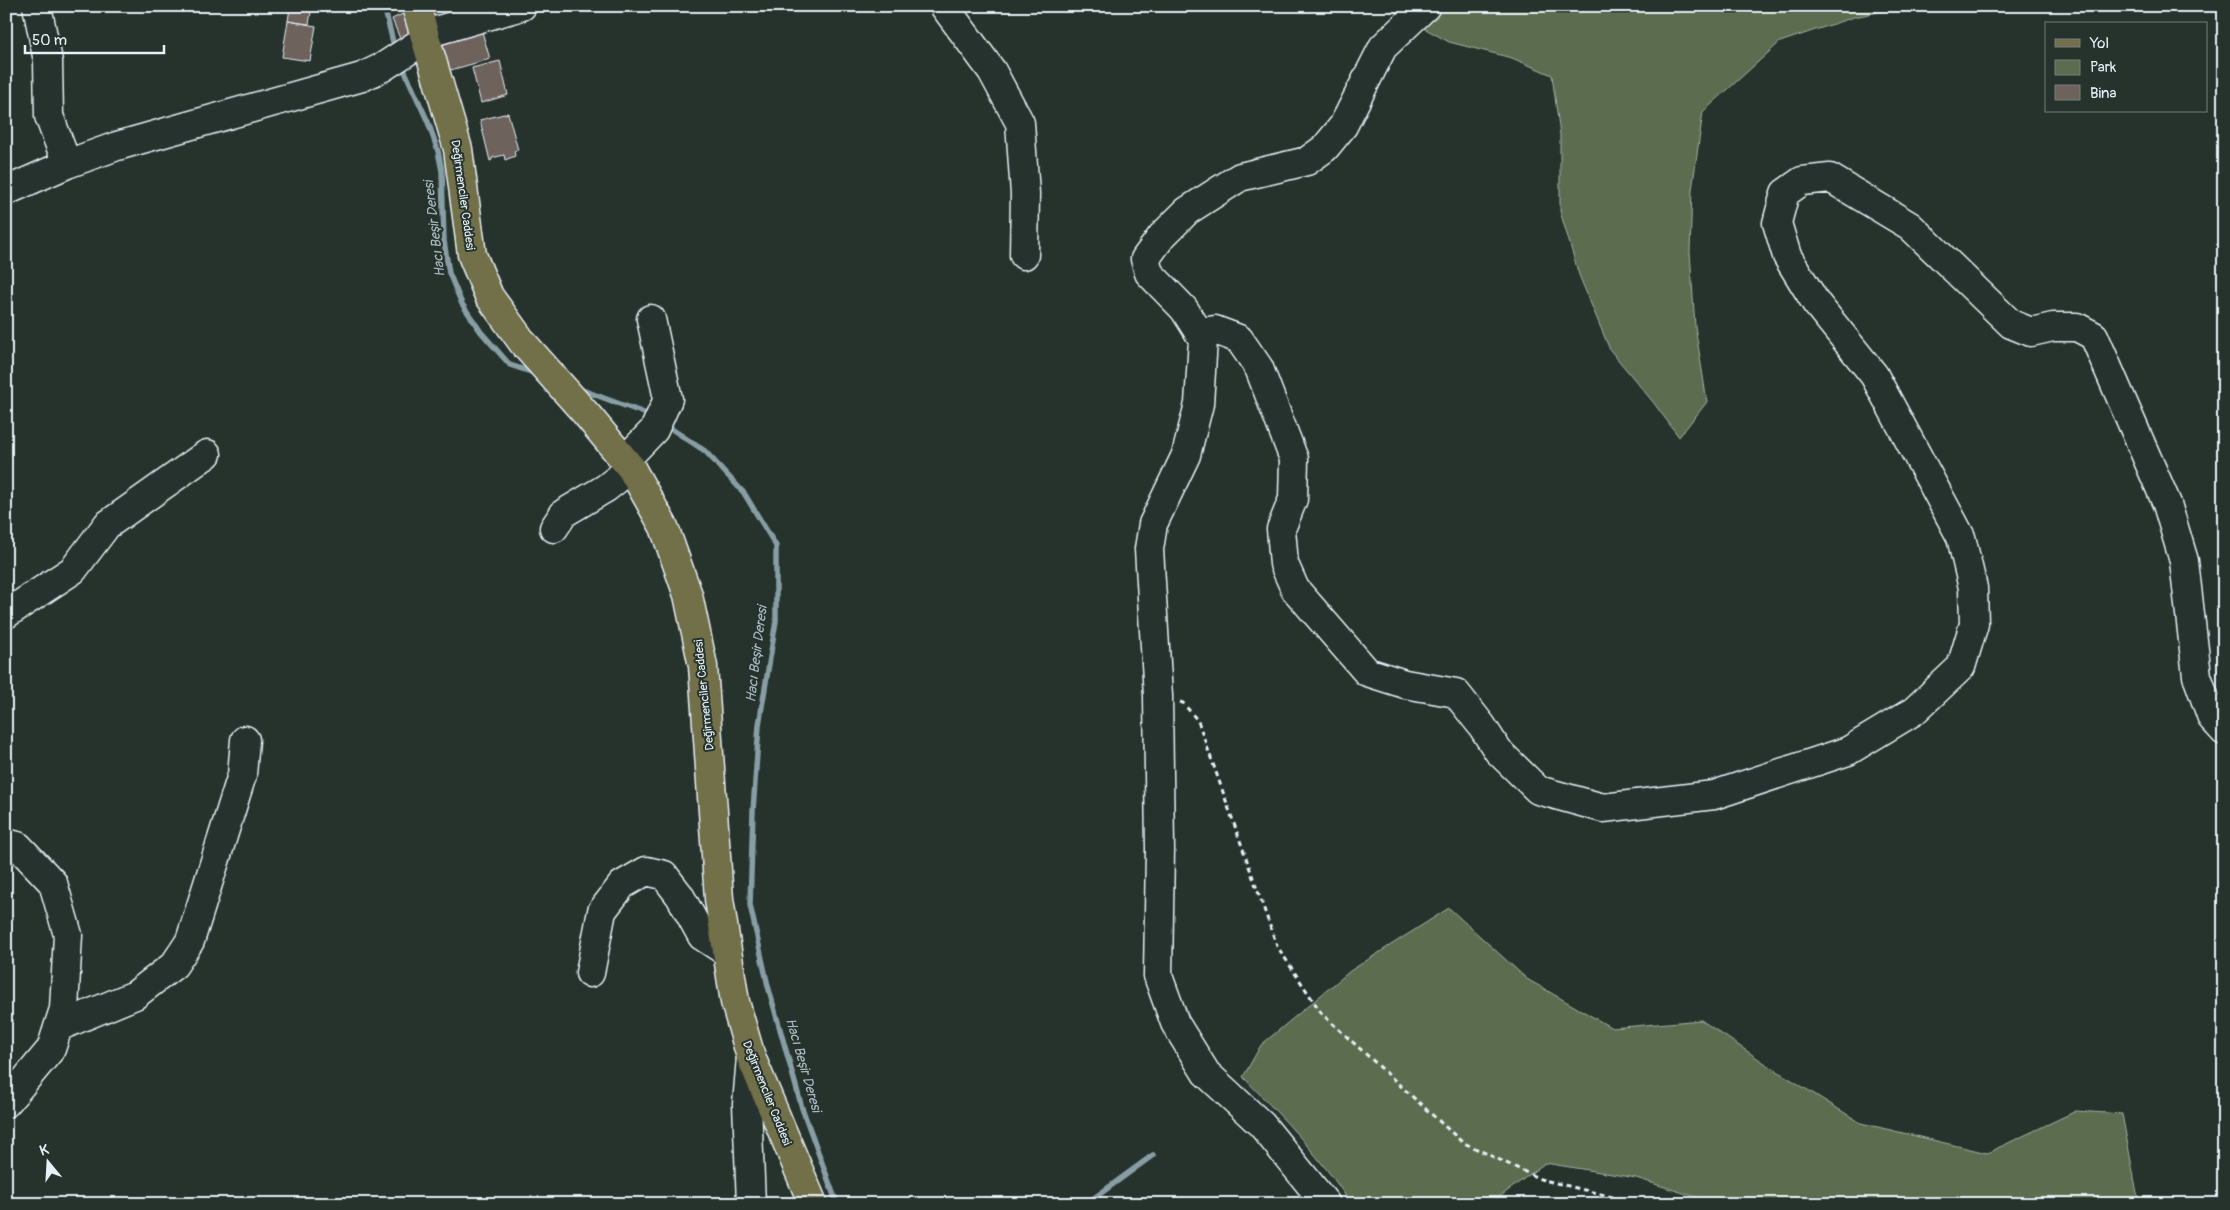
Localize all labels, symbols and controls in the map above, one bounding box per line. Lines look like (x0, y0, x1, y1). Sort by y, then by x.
scale bar (25, 22, 164, 54)
legend (2045, 22, 2208, 112)
text: 50 m (32, 31, 67, 50)
text: Yol (2089, 34, 2109, 53)
text: Park (2090, 58, 2117, 77)
text: Bina (2090, 84, 2117, 103)
street label: Değirmenciler Caddesi (447, 139, 478, 251)
water label: Hacı Beşir Deresi (420, 177, 449, 278)
water label: Hacı Beşir Deresi (742, 602, 771, 703)
street label: Değirmenciler Caddesi (691, 639, 718, 751)
water label: Hacı Beşir Deresi (782, 1016, 826, 1116)
street label: Değirmenciler Caddesi (739, 1039, 794, 1148)
north arrow (22, 1138, 72, 1188)
text: K (37, 1141, 51, 1160)

